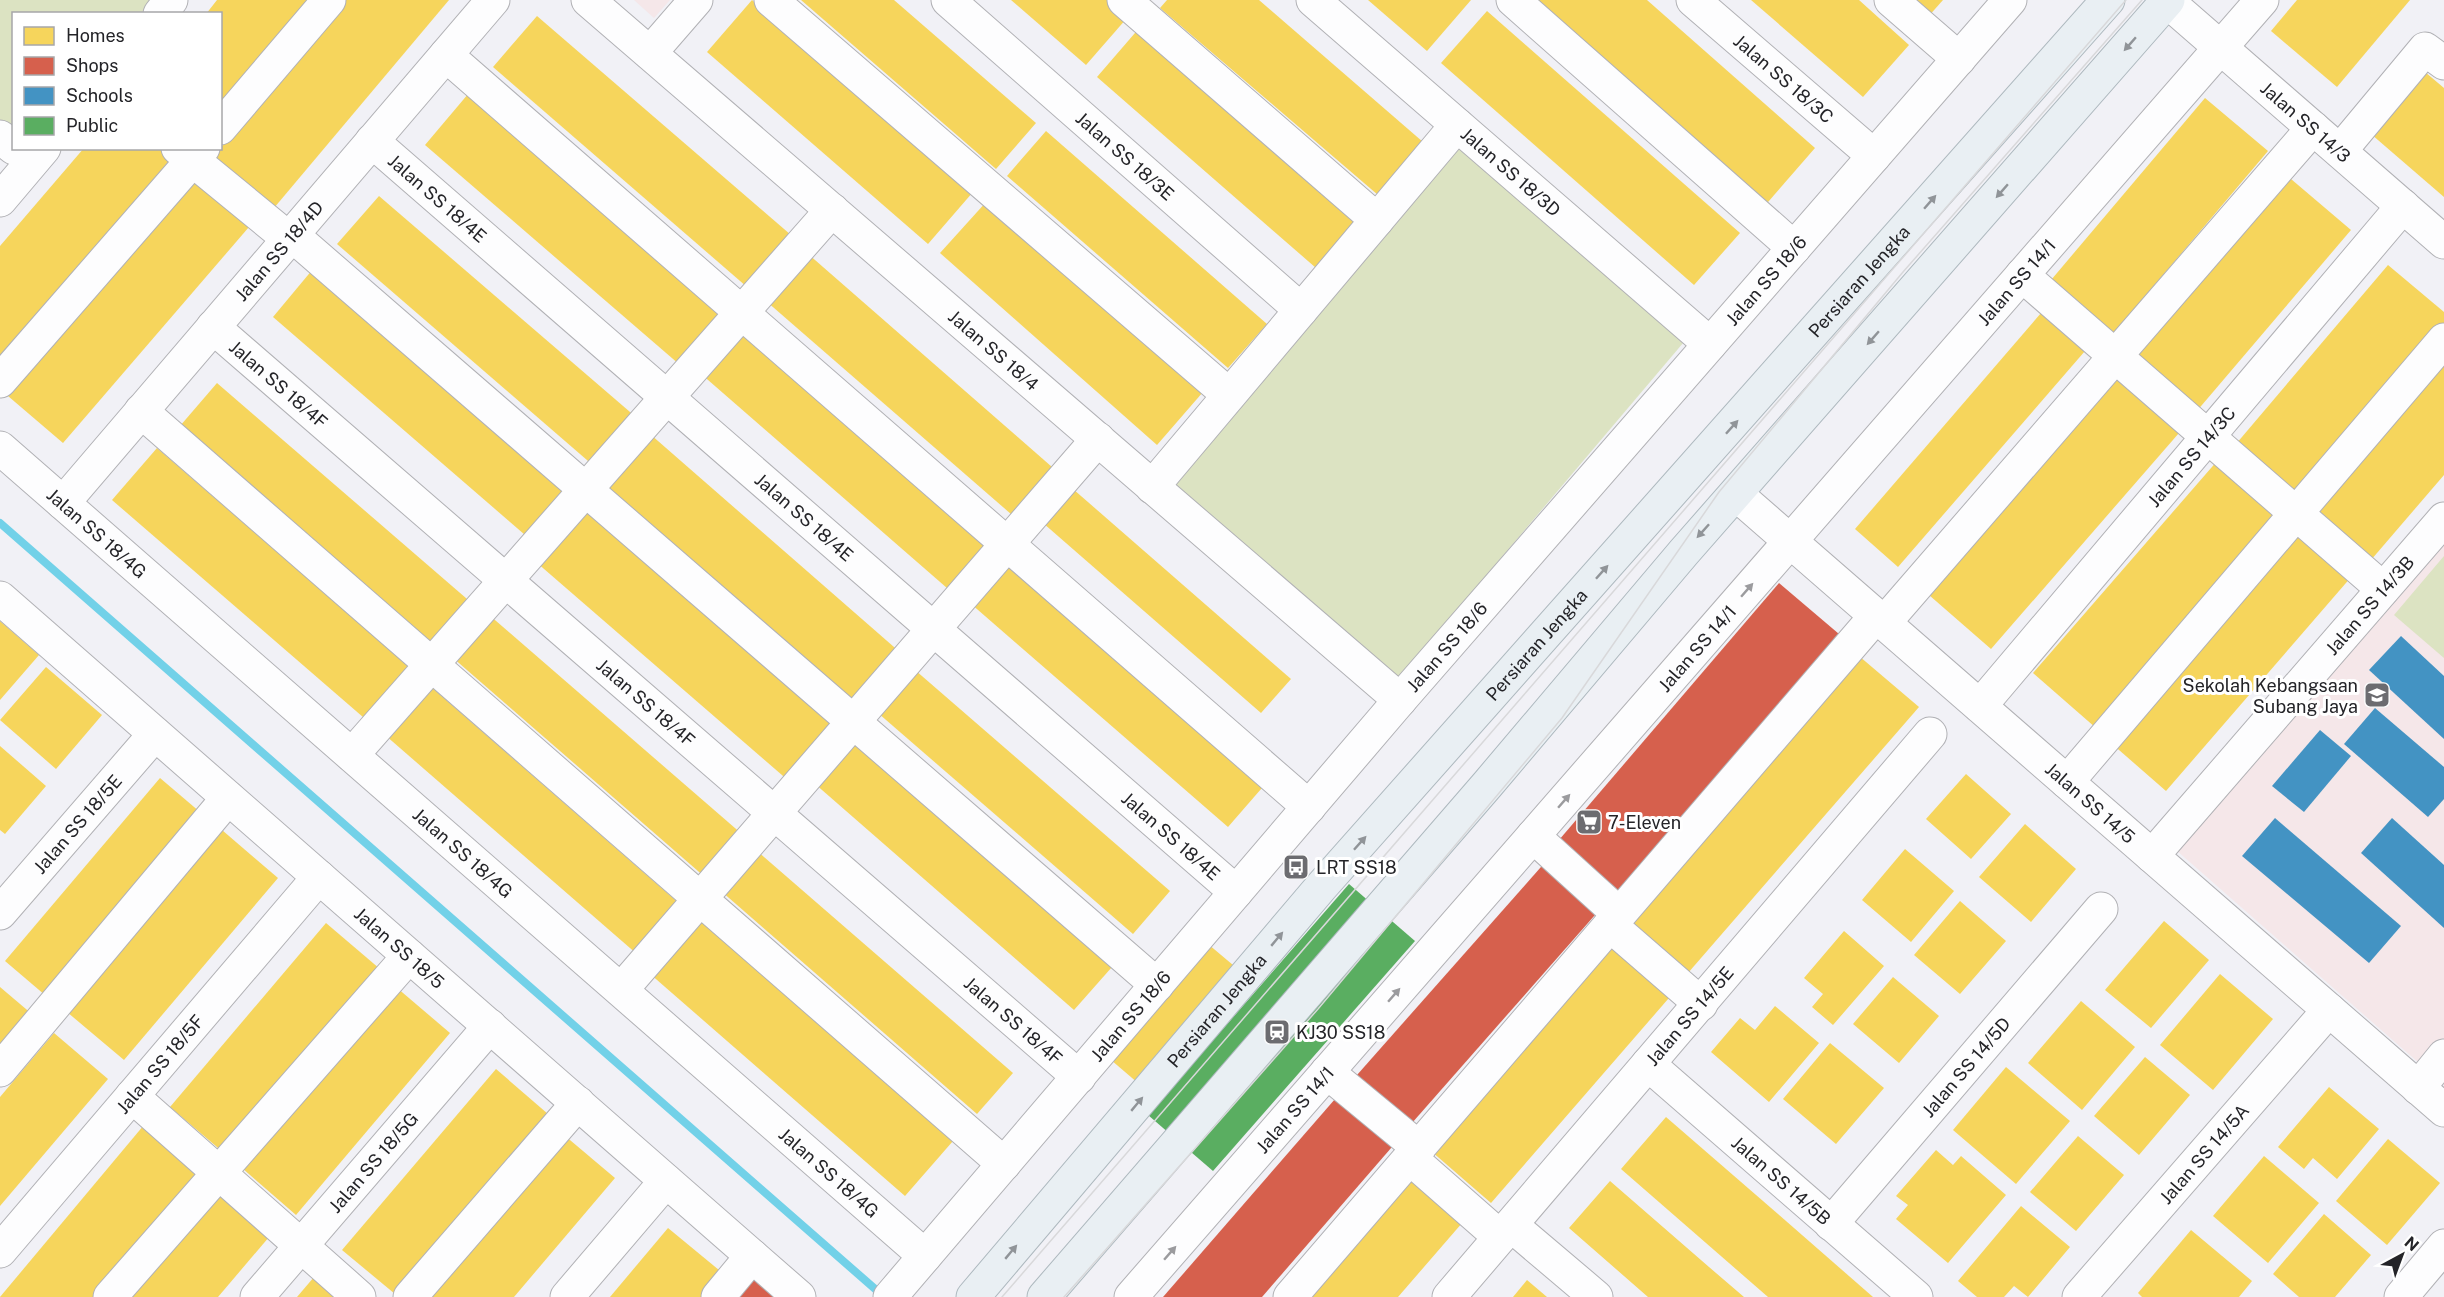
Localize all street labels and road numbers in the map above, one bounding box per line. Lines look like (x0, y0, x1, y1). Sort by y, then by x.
street label: Jalan SS 18/3C (1730, 30, 1838, 127)
street label: Jalan SS 14/3 (2257, 77, 2355, 166)
street label: Jalan SS 18/3E (1072, 107, 1179, 204)
street label: Jalan SS 18/3D (1457, 123, 1565, 220)
street label: Jalan SS 18/4E (384, 150, 491, 247)
street label: Jalan SS 18/4D (230, 196, 327, 305)
street label: Persiaran Jengka (1804, 221, 1914, 341)
street label: Jalan SS 18/6 (1721, 231, 1811, 329)
street label: Jalan SS 14/1 (1973, 234, 2060, 329)
street label: Jalan SS 18/4 (945, 305, 1043, 395)
street label: Jalan SS 18/4F (225, 336, 332, 432)
street label: Jalan SS 14/3C (2143, 402, 2239, 511)
street label: Jalan SS 18/4E (751, 468, 858, 565)
street label: Jalan SS 18/4G (43, 484, 151, 582)
street label: Jalan SS 14/3B (2321, 551, 2418, 659)
street label: Persiaran Jengka (1481, 584, 1591, 705)
street label: Jalan SS 18/6 (1402, 597, 1491, 696)
street label: Jalan SS 14/1 (1653, 600, 1740, 696)
street label: Jalan SS 18/4F (593, 654, 700, 750)
street label: Jalan SS 14/5 (2041, 758, 2140, 847)
street label: Jalan SS 18/5E (29, 770, 126, 877)
street label: Jalan SS 18/4E (1118, 787, 1225, 884)
street label: Jalan SS 18/4G (409, 803, 517, 902)
street label: Jalan SS 18/5 (350, 903, 449, 993)
street label: Persiaran Jengka (1162, 949, 1270, 1071)
street label: Jalan SS 14/5E (1641, 962, 1737, 1069)
street label: Jalan SS 18/6 (1086, 966, 1175, 1065)
street label: Jalan SS 18/4F (960, 972, 1067, 1068)
street label: Jalan SS 18/5F (112, 1010, 208, 1118)
street label: Jalan SS 14/5D (1917, 1013, 2014, 1121)
street label: Jalan SS 14/1 (1251, 1062, 1338, 1157)
street label: Jalan SS 14/5A (2155, 1100, 2253, 1208)
street label: Jalan SS 18/5G (324, 1108, 422, 1217)
street label: Jalan SS 18/4G (775, 1123, 883, 1222)
street label: Jalan SS 14/5B (1728, 1131, 1835, 1229)

